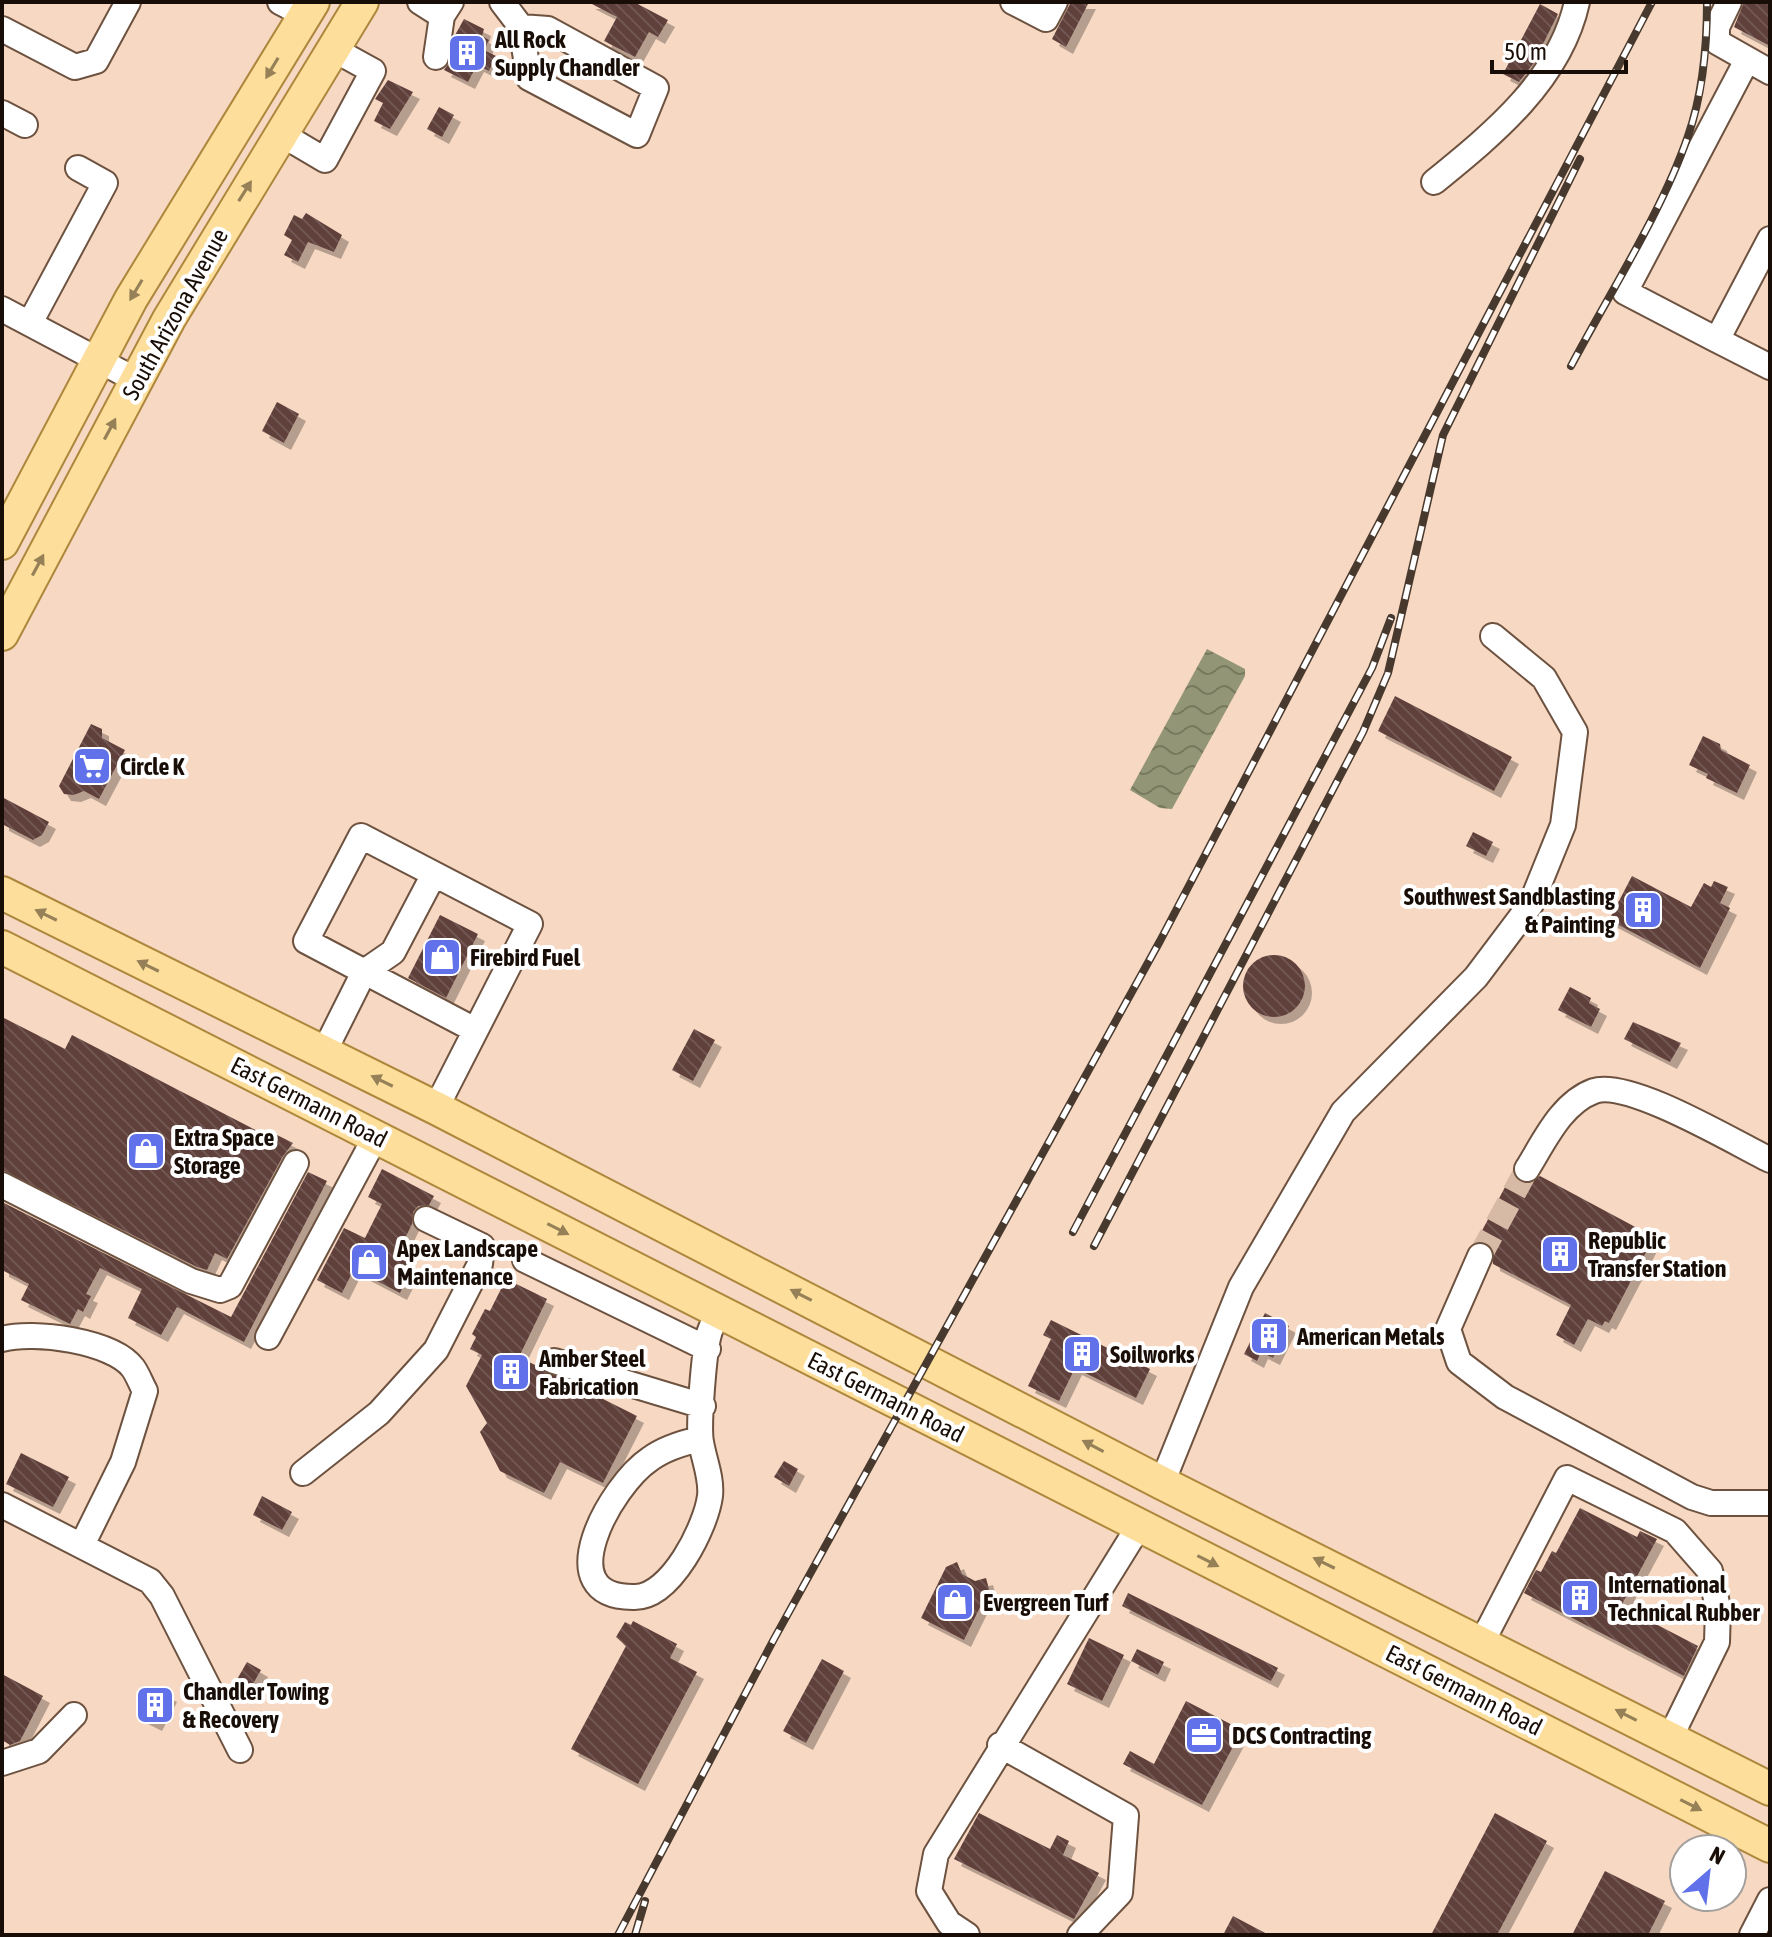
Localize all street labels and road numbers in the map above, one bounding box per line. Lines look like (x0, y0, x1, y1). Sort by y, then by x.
street label: South Arizona Avenue (117, 224, 233, 404)
street label: East Germann Road (226, 1051, 392, 1153)
street label: East Germann Road (803, 1346, 969, 1448)
street label: East Germann Road (1381, 1639, 1547, 1741)

